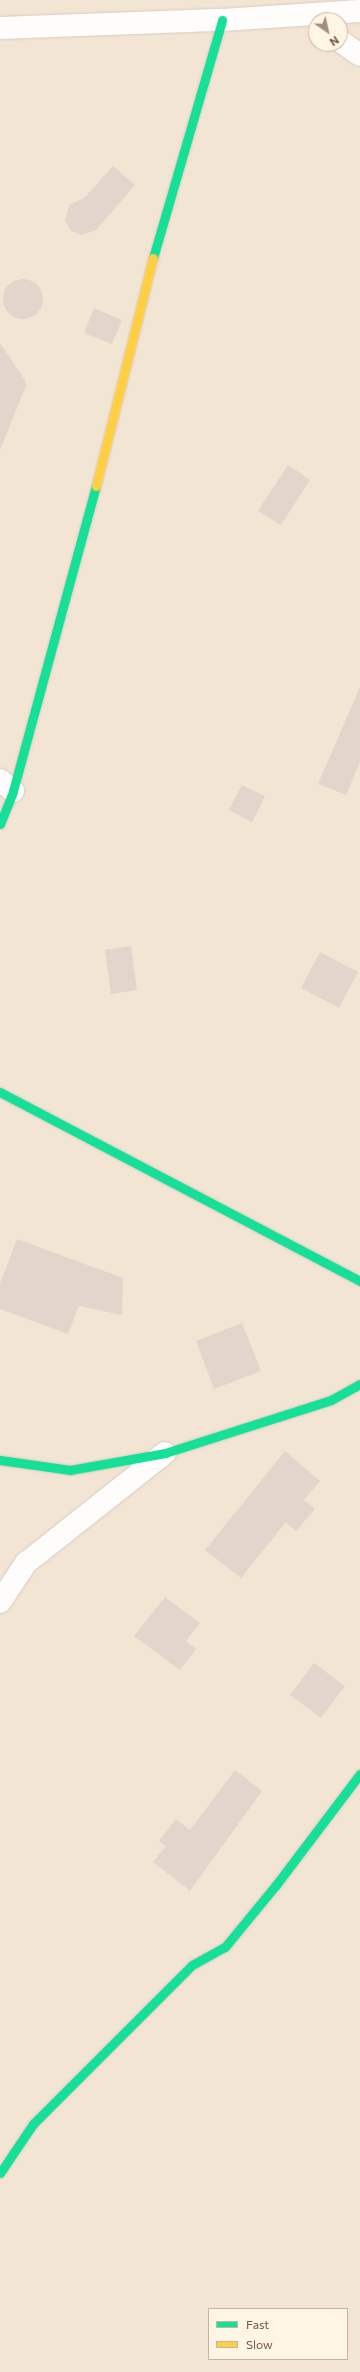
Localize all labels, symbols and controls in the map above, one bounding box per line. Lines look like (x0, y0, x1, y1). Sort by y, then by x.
north arrow (308, 12, 348, 52)
text: N (327, 34, 341, 49)
legend (208, 2308, 348, 2360)
text: Fast (246, 2317, 269, 2331)
text: Slow (246, 2337, 273, 2351)

